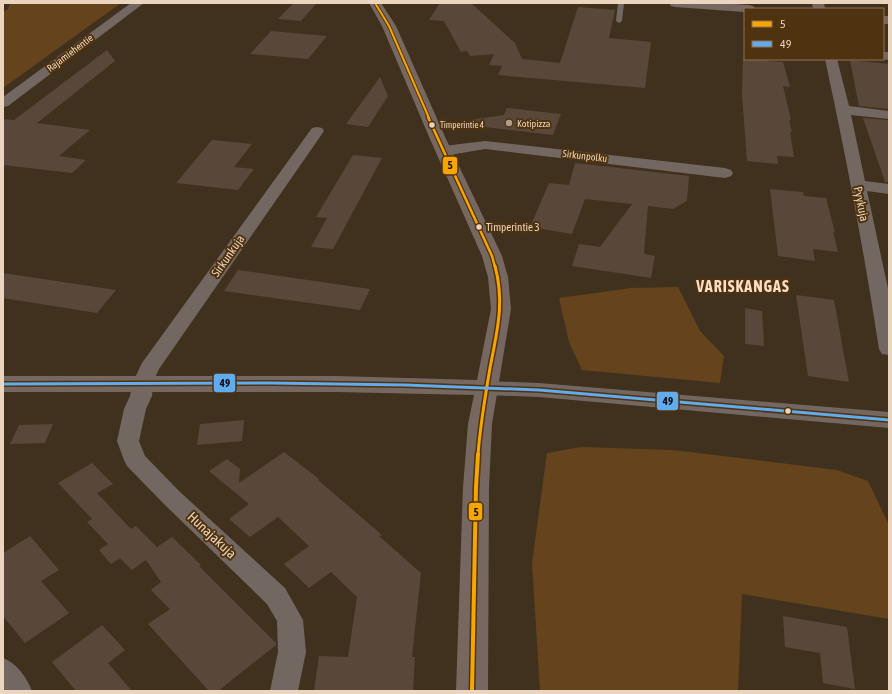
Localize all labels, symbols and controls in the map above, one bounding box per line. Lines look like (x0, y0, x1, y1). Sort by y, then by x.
legend (744, 8, 884, 60)
text: 5 (780, 17, 786, 31)
street label: Rajamiehentie (45, 32, 95, 74)
text: 49 (780, 37, 792, 51)
marker: Kotipizza (504, 118, 514, 128)
place label: Kotipizza (517, 118, 551, 129)
marker: Timperintie 4 (427, 120, 437, 130)
place label: Timperintie 4 (440, 120, 484, 130)
street label: Sirkunpolku (562, 148, 608, 164)
line badge: 5 (442, 156, 458, 175)
text: 5 (447, 159, 453, 171)
street label: Pyykuja (850, 185, 872, 223)
place label: Timperintie 3 (486, 221, 540, 233)
marker: Timperintie 3 (474, 222, 484, 232)
street label: Sirkunkuja (209, 232, 247, 280)
district label: VARISKANGAS (695, 277, 790, 295)
line badge: 49 (213, 373, 236, 393)
text: 49 (219, 377, 230, 389)
line badge: 49 (656, 391, 679, 411)
text: 49 (662, 395, 673, 407)
unlabelled marker (783, 406, 793, 416)
line badge: 5 (468, 502, 483, 521)
text: 5 (473, 506, 479, 518)
street label: Hunajakuja (184, 508, 240, 562)

